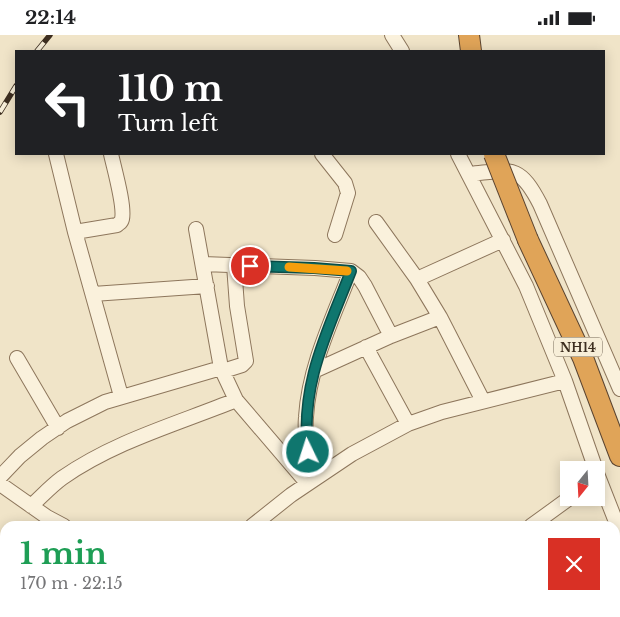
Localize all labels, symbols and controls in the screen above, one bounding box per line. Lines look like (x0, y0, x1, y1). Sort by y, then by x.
text: 22:14 (25, 6, 76, 29)
text: 110 m (118, 67, 223, 110)
icon: left (35, 70, 100, 135)
text: Turn left (118, 110, 218, 137)
pin (229, 245, 271, 287)
icon: arrive (236, 252, 264, 280)
road number: NH14 (554, 337, 602, 357)
position arrow (281, 425, 333, 477)
north arrow (560, 461, 605, 506)
map controls (560, 461, 605, 506)
text: 1 min (20, 535, 107, 572)
button: close (548, 538, 600, 590)
text: 170 m · 22:15 (20, 573, 123, 593)

